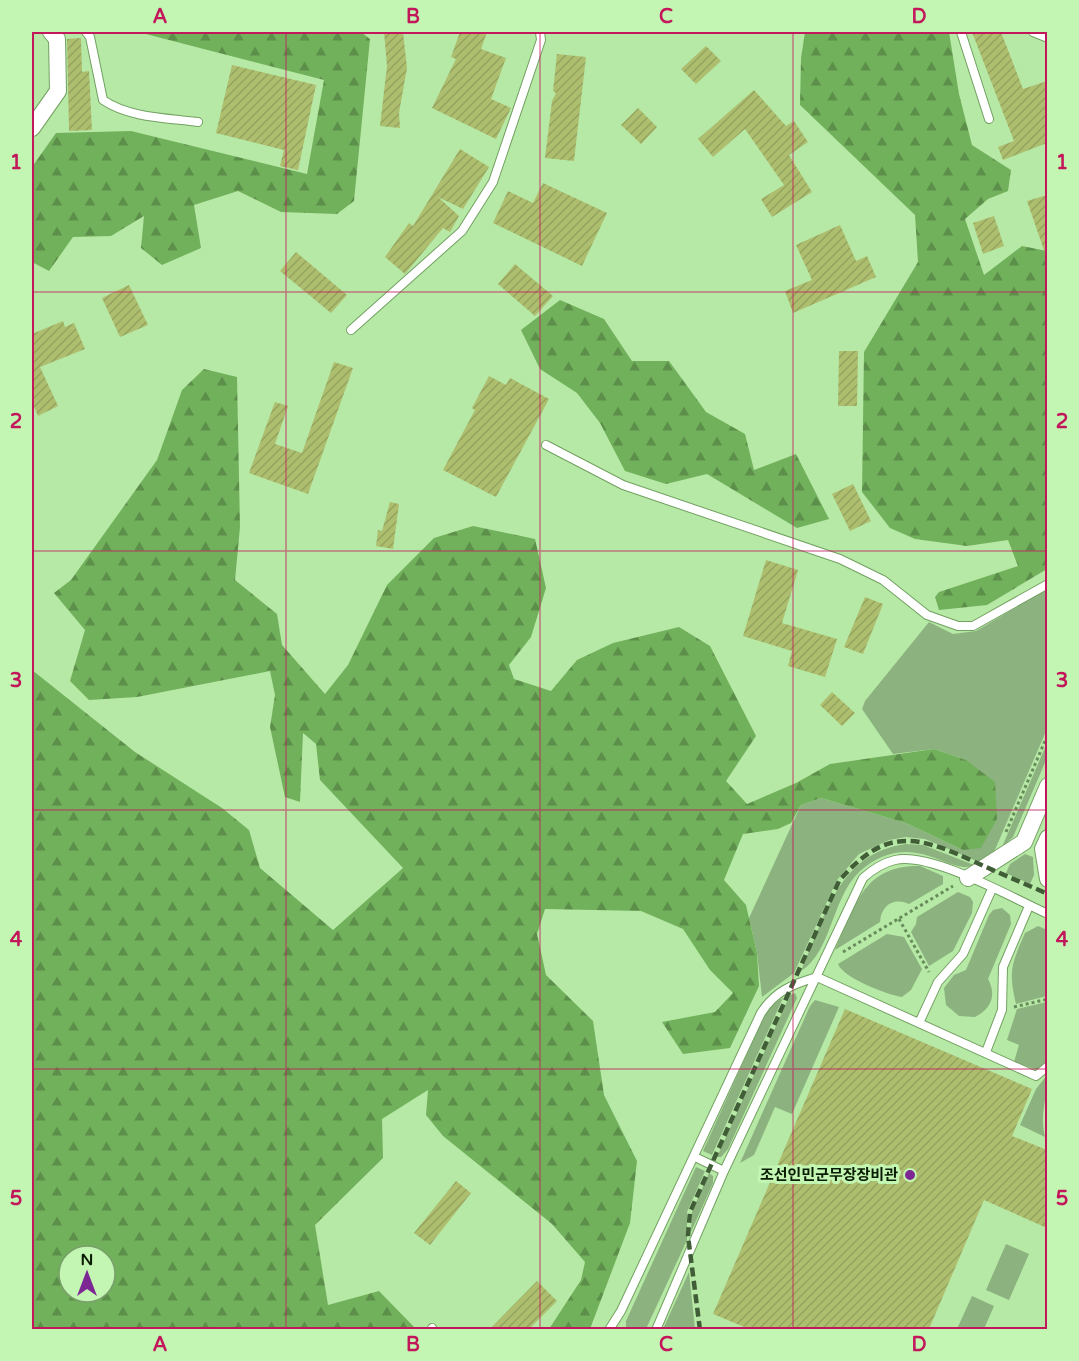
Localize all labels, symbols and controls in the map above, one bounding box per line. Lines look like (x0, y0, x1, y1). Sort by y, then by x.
text: A (153, 5, 168, 29)
text: B (406, 5, 420, 29)
text: C (659, 5, 673, 29)
text: D (911, 5, 927, 29)
text: 1 (10, 151, 22, 175)
text: 1 (1056, 151, 1068, 175)
text: 2 (10, 410, 22, 434)
text: 2 (1056, 410, 1068, 434)
text: 3 (10, 669, 22, 693)
text: 3 (1056, 669, 1068, 693)
text: 4 (10, 928, 23, 952)
text: 4 (1056, 928, 1069, 952)
place label: 조선인민군무장장비관 (760, 1166, 898, 1184)
marker: 조선인민군무장장비관 (903, 1168, 917, 1182)
text: 5 (10, 1187, 22, 1211)
text: 5 (1056, 1187, 1068, 1211)
north arrow (57, 1244, 117, 1304)
text: N (81, 1250, 93, 1270)
text: A (153, 1333, 168, 1357)
text: B (406, 1333, 420, 1357)
text: C (659, 1333, 673, 1357)
text: D (911, 1333, 927, 1357)

